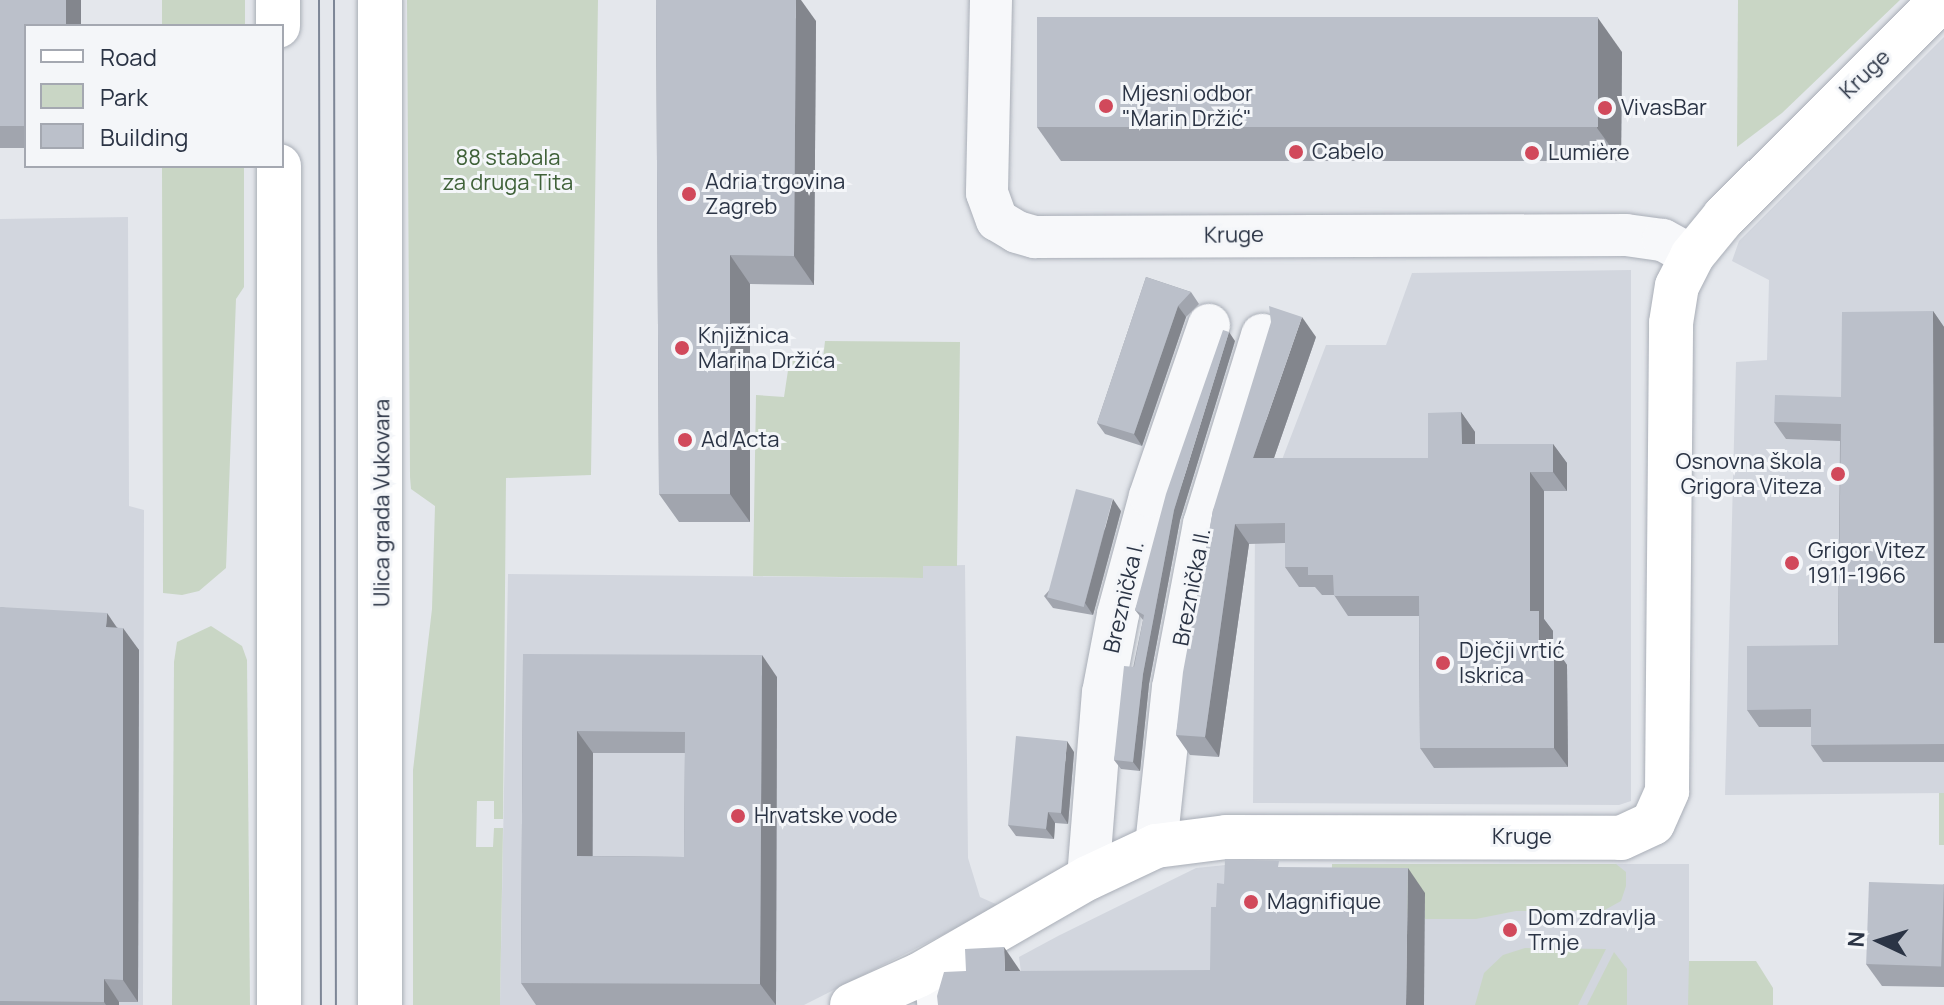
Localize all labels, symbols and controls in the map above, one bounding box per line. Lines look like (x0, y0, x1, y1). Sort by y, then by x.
legend (24, 24, 284, 168)
text: Road (100, 40, 157, 73)
street label: Kruge (1834, 44, 1896, 104)
text: Park (100, 80, 148, 113)
place label: Mjesni odbor "Marin Držić" (1122, 80, 1253, 132)
place label: VivasBar (1621, 95, 1707, 121)
marker: Mjesni odbor "Marin Držić" (1097, 97, 1115, 115)
marker: VivasBar (1596, 99, 1614, 117)
text: Building (100, 120, 188, 153)
place label: Cabelo (1312, 139, 1384, 165)
place label: Lumière (1548, 140, 1630, 166)
marker: Cabelo (1287, 143, 1305, 161)
park label: 88 stabala za druga Tita (443, 144, 573, 196)
marker: Lumière (1523, 144, 1541, 162)
place label: Adria trgovina Zagreb (705, 168, 845, 220)
marker: Adria trgovina Zagreb (680, 185, 698, 203)
street label: Kruge (1204, 221, 1264, 249)
place label: Knjižnica Marina Držića (698, 322, 835, 374)
marker: Knjižnica Marina Držića (673, 339, 691, 357)
street label: Ulica grada Vukovara (369, 399, 395, 607)
place label: Ad Acta (701, 427, 780, 453)
marker: Ad Acta (676, 431, 694, 449)
place label: Osnovna škola Grigora Viteza (1675, 448, 1822, 500)
marker: Osnovna škola Grigora Viteza (1829, 465, 1847, 483)
street label: Breznička II. (1168, 526, 1216, 648)
place label: Grigor Vitez 1911-1966 (1808, 537, 1926, 588)
street label: Breznička I. (1098, 538, 1150, 656)
marker: Grigor Vitez 1911-1966 (1783, 554, 1801, 572)
place label: Dječji vrtić Iskrica (1459, 637, 1565, 688)
marker: Dječji vrtić Iskrica (1434, 654, 1452, 672)
place label: Hrvatske vode (754, 803, 898, 829)
marker: Hrvatske vode (729, 807, 747, 825)
street label: Kruge (1492, 824, 1552, 850)
place label: Magnifique (1267, 889, 1381, 915)
marker: Magnifique (1242, 893, 1260, 911)
north arrow (1840, 901, 1920, 981)
place label: Dom zdravlja Trnje (1528, 904, 1656, 956)
marker: Dom zdravlja Trnje (1499, 919, 1521, 941)
text: N (1841, 930, 1872, 948)

